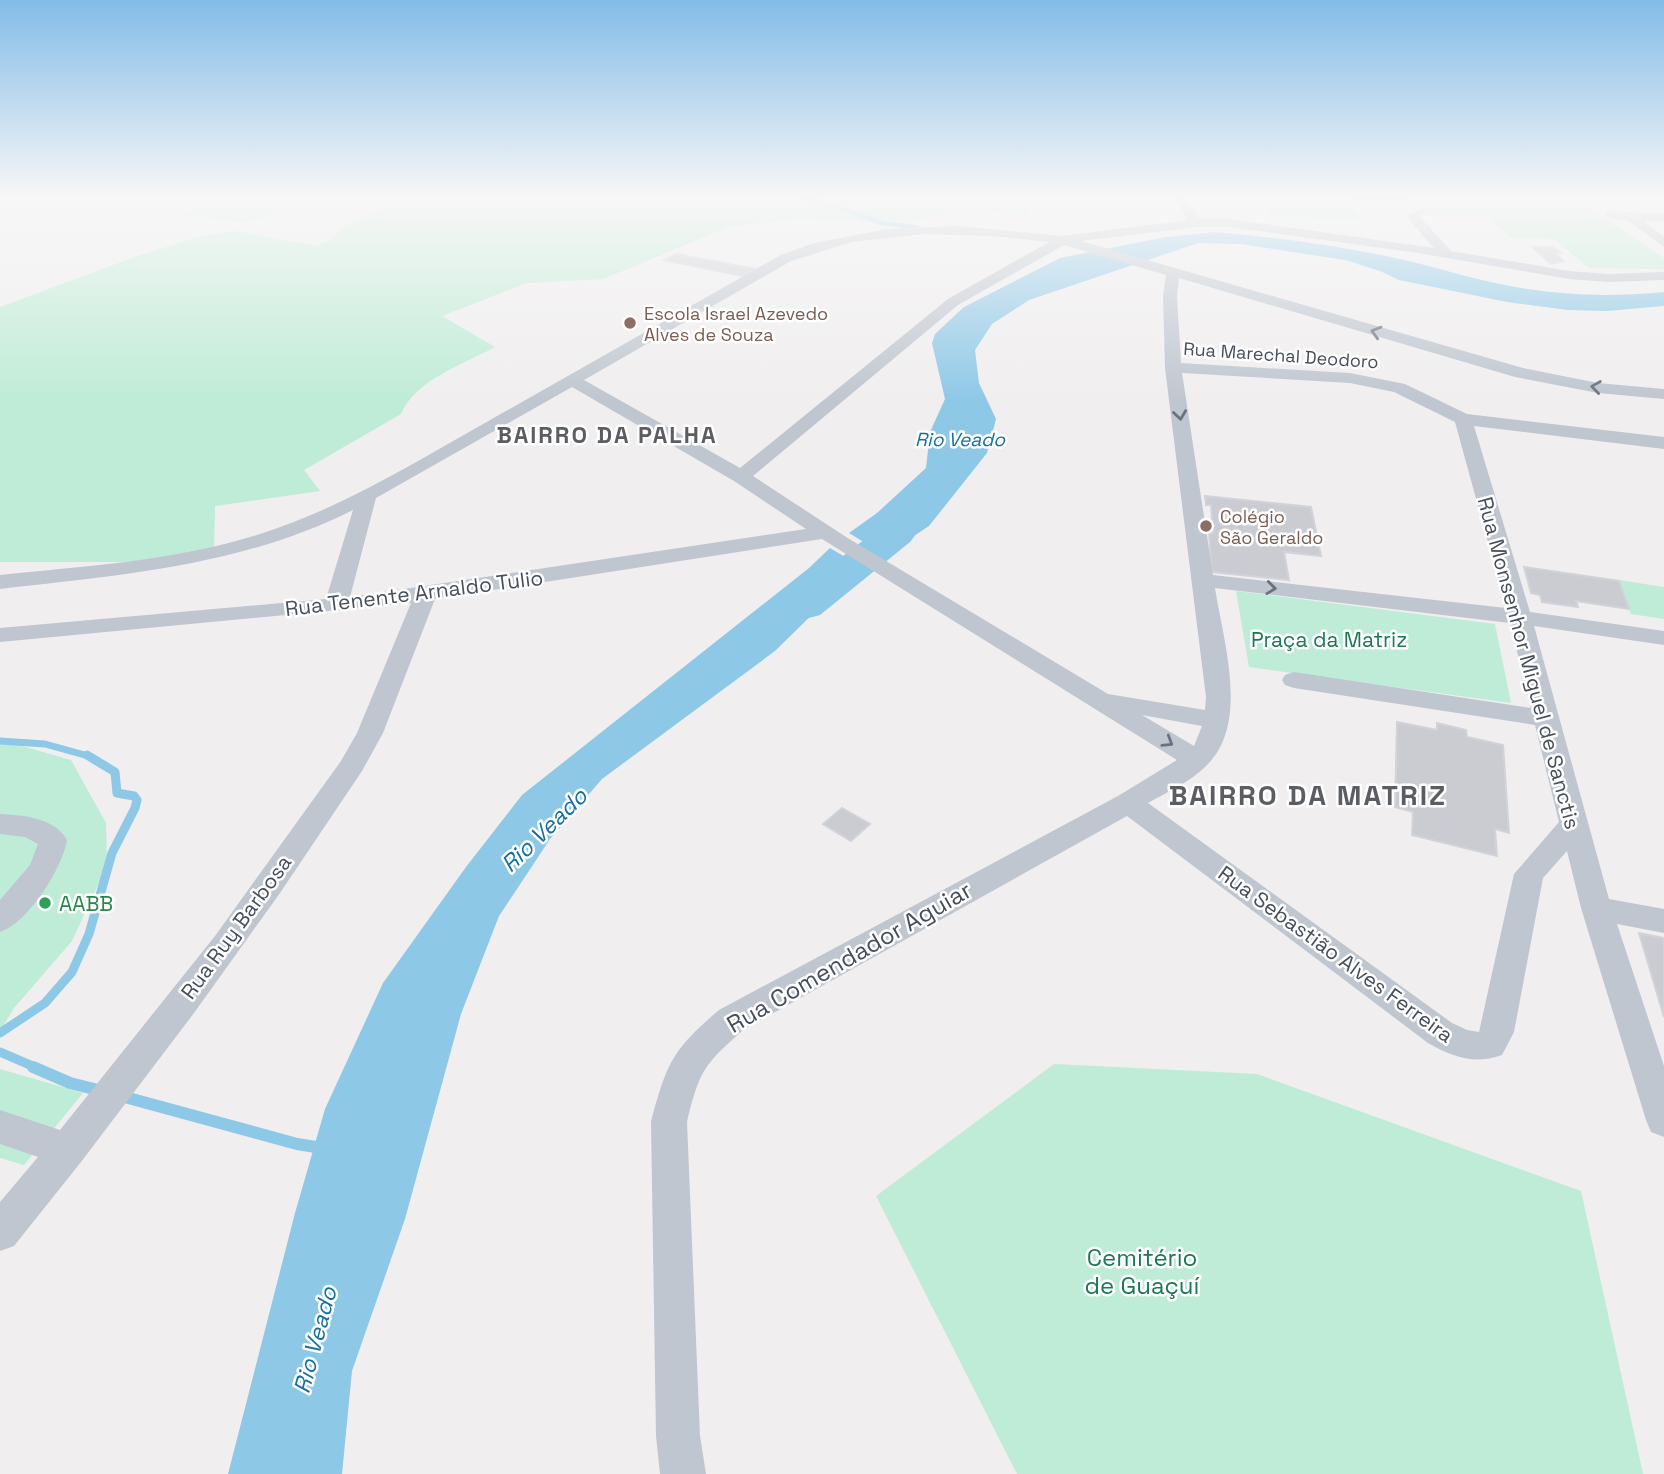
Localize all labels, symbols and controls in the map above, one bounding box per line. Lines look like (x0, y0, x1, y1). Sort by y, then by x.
place label: Escola Israel Azevedo Alves de Souza (644, 302, 828, 346)
marker: Escola Israel Azevedo Alves de Souza (622, 315, 638, 331)
one-way arrow (1370, 326, 1382, 340)
street label: Rua Marechal Deodoro (1183, 337, 1379, 373)
one-way arrow (1590, 380, 1602, 395)
one-way arrow (1172, 409, 1187, 420)
district label: BAIRRO DA PALHA (497, 420, 717, 450)
water label: Rio Veado (915, 427, 1006, 452)
street label: Rua Monsenhor Miguel de Sanctis (1472, 494, 1586, 832)
place label: Colégio São Geraldo (1220, 505, 1323, 549)
marker: Colégio São Geraldo (1198, 518, 1214, 534)
street label: Rua Tenente Arnaldo Tulio (283, 564, 545, 622)
one-way arrow (1266, 580, 1277, 595)
park label: Praça da Matriz (1251, 626, 1407, 653)
one-way arrow (1160, 734, 1173, 747)
district label: BAIRRO DA MATRIZ (1169, 777, 1447, 813)
water label: Rio Veado (494, 781, 594, 879)
street label: Rua Ruy Barbosa (175, 850, 297, 1004)
street label: Rua Sebastião Alves Ferreira (1213, 860, 1459, 1048)
street label: Rua Comendador Aguiar (721, 874, 977, 1040)
place label: AABB (59, 890, 113, 917)
marker: AABB (37, 895, 53, 911)
park label: Cemitério de Guaçuí (1085, 1242, 1199, 1301)
water label: Rio Veado (286, 1283, 344, 1396)

